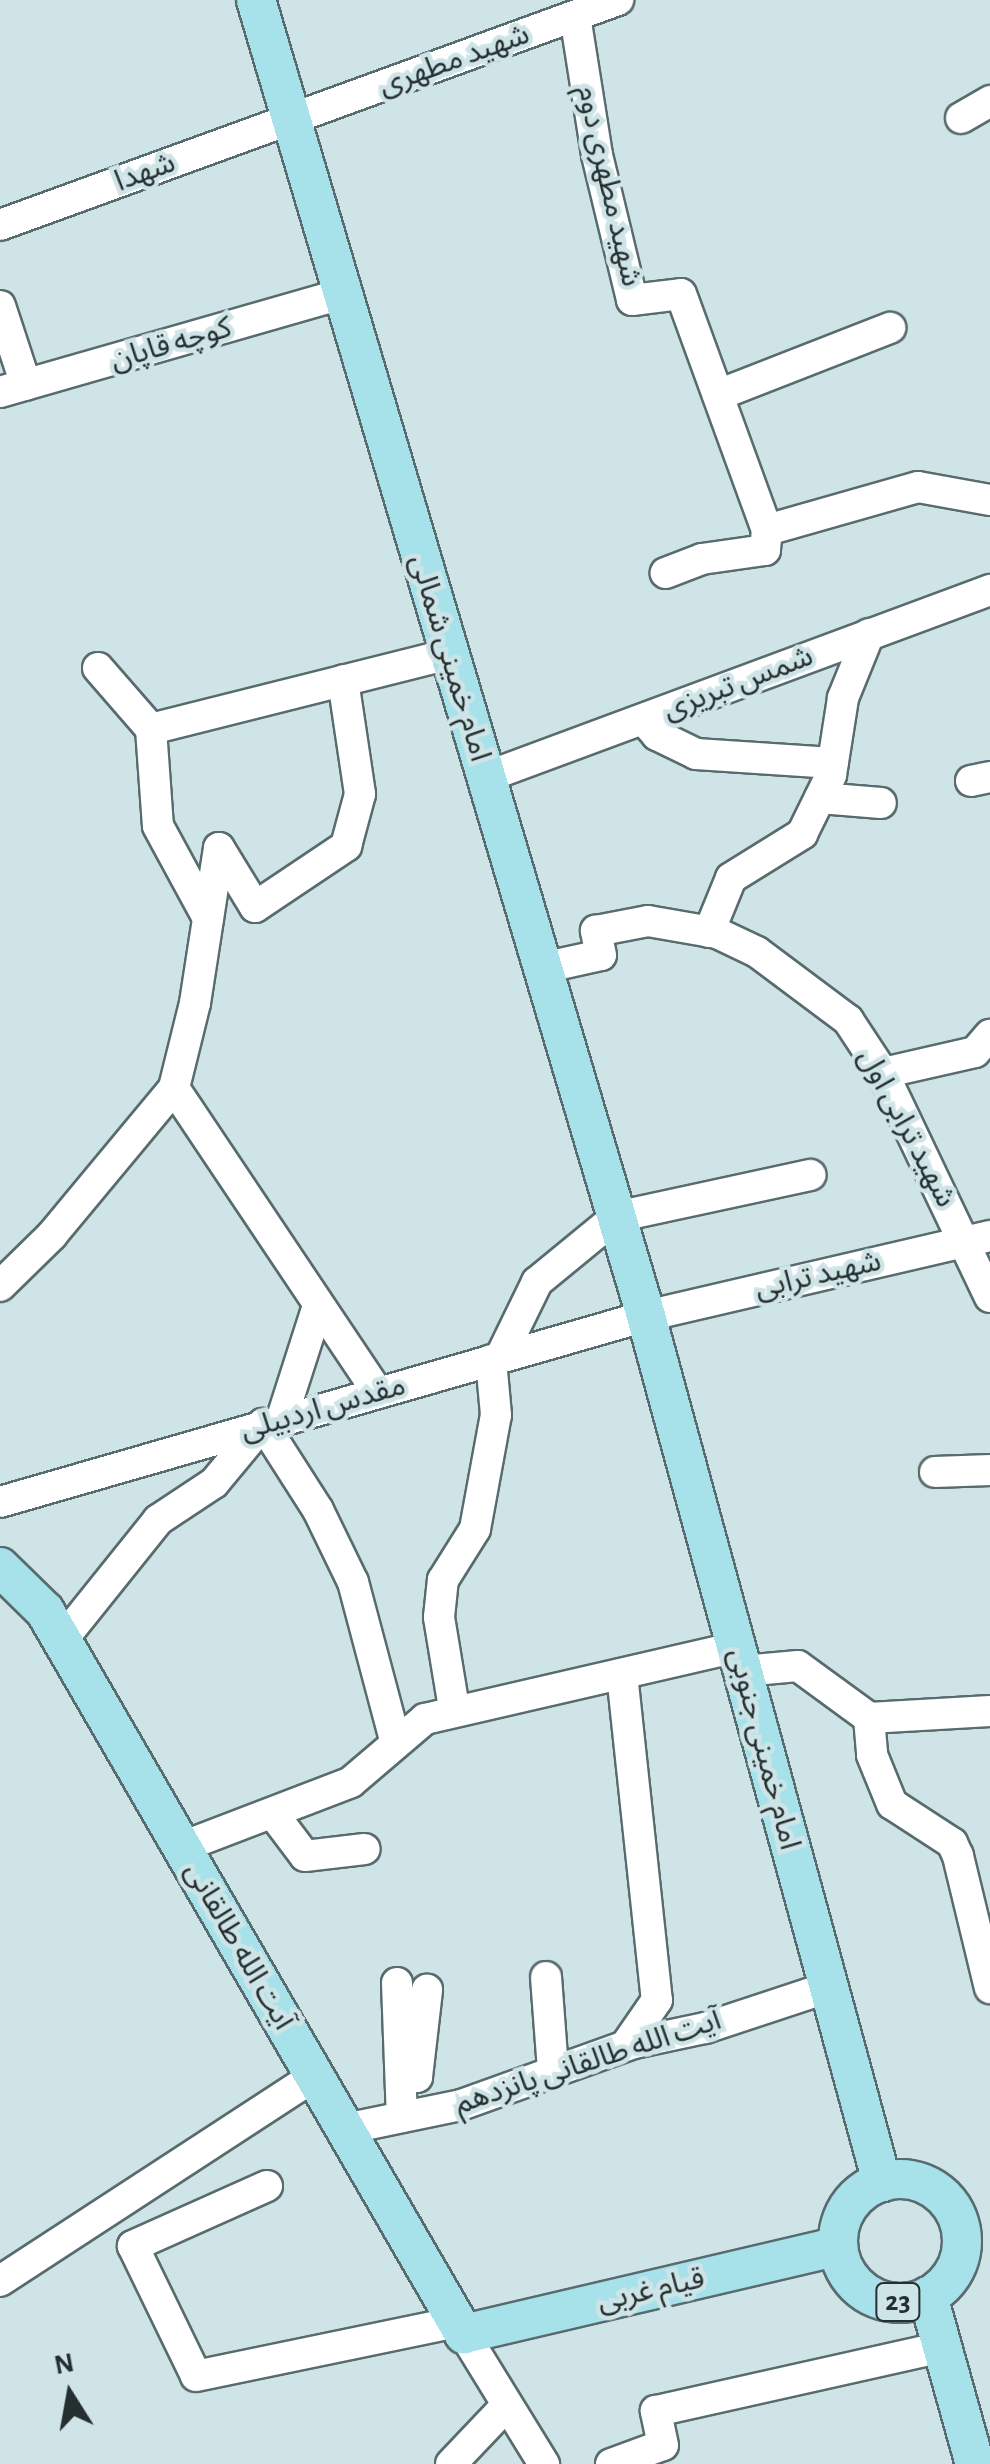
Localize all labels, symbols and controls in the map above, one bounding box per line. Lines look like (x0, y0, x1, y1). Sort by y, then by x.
street label: شهید مطهری (374, 16, 534, 104)
street label: شهید مطهری دوم (568, 82, 650, 290)
street label: شهدا (110, 145, 180, 199)
street label: کوچه قاپان (106, 310, 236, 378)
street label: امام خمینی شمالی (401, 550, 499, 766)
street label: شمس تبریزی (658, 638, 818, 728)
street label: شهید ترابی اول (850, 1042, 964, 1214)
street label: شهید ترابی (751, 1243, 885, 1307)
street label: مقدس اردبیلی (236, 1367, 410, 1449)
street label: امام خمینی جنوبی (720, 1644, 808, 1854)
street label: آیت الله طالقانی (176, 1856, 302, 2036)
street label: آیت الله طالقانی پانزدهم (450, 2002, 726, 2122)
street label: قیام غربی (594, 2260, 708, 2320)
road number: 23 (873, 2279, 923, 2325)
north arrow (20, 2344, 120, 2444)
text: N (52, 2349, 77, 2380)

